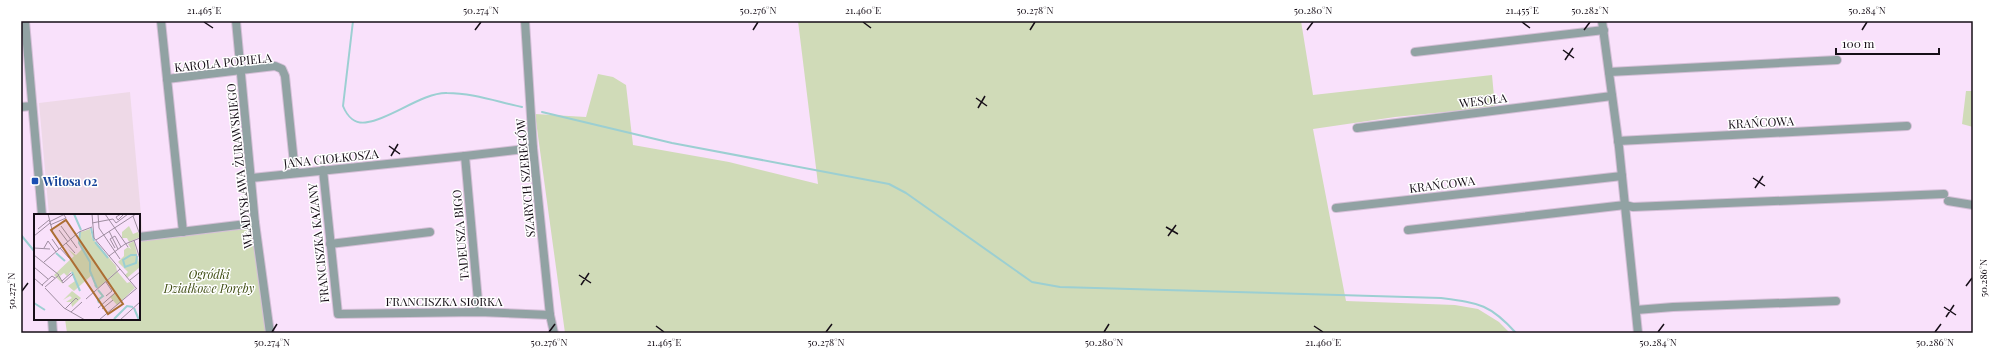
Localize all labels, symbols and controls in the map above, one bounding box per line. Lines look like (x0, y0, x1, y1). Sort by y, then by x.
text: 21.465°E (187, 3, 221, 17)
text: 50.274°N (463, 3, 499, 17)
text: 50.276°N (740, 3, 776, 17)
text: 21.460°E (845, 3, 881, 17)
text: 50.278°N (1016, 3, 1054, 17)
text: 50.280°N (1294, 3, 1332, 17)
text: 21.455°E (1505, 3, 1539, 17)
text: 50.282°N (1571, 3, 1609, 17)
text: 50.284°N (1848, 3, 1886, 17)
scale bar (1836, 30, 1939, 56)
text: 100 m (1842, 35, 1875, 51)
street label: KAROLA POPIELA (173, 49, 273, 75)
street label: WŁADYSŁAWA ŻURAWSKIEGO (222, 83, 256, 250)
street label: WESOŁA (1457, 89, 1508, 111)
street label: KRAŃCOWA (1728, 112, 1795, 132)
street label: SZARYCH SZEREGÓW (512, 118, 538, 238)
street label: JANA CIOŁKOSZA (282, 145, 380, 171)
street label: KRAŃCOWA (1408, 172, 1476, 196)
place label: Witosa 02 (42, 173, 98, 189)
marker: Witosa 02 (30, 176, 40, 186)
street label: FRANCISZKA KAZANY (304, 182, 332, 304)
street label: TADEUSZA BIGO (448, 189, 472, 281)
inset map (34, 214, 140, 320)
text: 50.286°N (1976, 259, 1990, 297)
park label: Ogródki Działkowe Poręby (163, 266, 255, 296)
text: 50.272°N (4, 273, 18, 309)
street label: FRANCISZKA SIORKA (385, 293, 503, 309)
text: 50.274°N (254, 335, 290, 349)
text: 50.276°N (531, 335, 567, 349)
text: 21.465°E (647, 335, 681, 349)
text: 50.278°N (807, 335, 845, 349)
text: 50.280°N (1085, 335, 1123, 349)
text: 21.460°E (1305, 335, 1341, 349)
text: 50.284°N (1639, 335, 1677, 349)
text: 50.286°N (1916, 335, 1954, 349)

